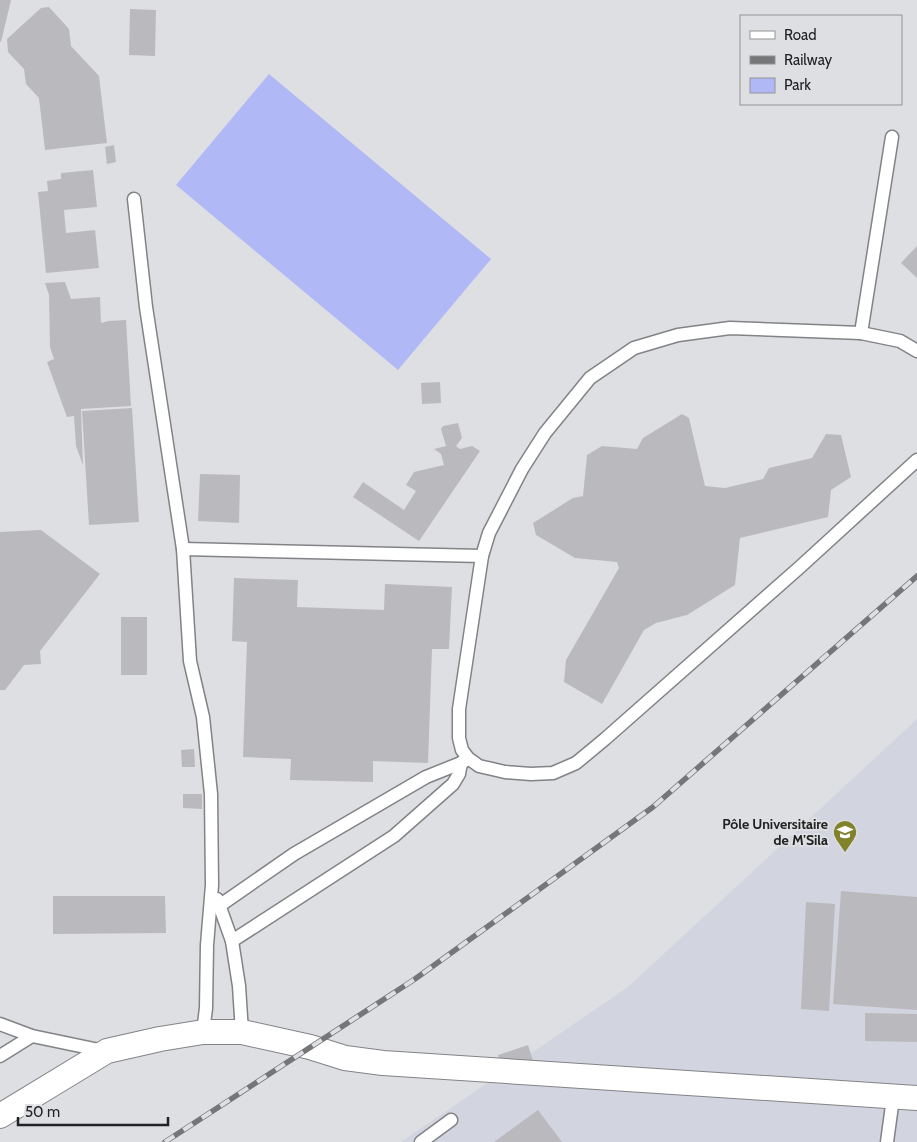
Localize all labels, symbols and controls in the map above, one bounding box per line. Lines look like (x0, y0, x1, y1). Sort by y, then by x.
legend (740, 15, 902, 105)
text: Road (784, 26, 817, 44)
text: Railway (784, 51, 833, 69)
text: Park (784, 76, 811, 94)
place label: Pôle Universitaire de M'Sila (722, 815, 828, 849)
school or university icon: Pôle Universitaire de M'Sila (832, 819, 858, 853)
scale bar (18, 1094, 168, 1126)
text: 50 m (25, 1103, 60, 1121)

